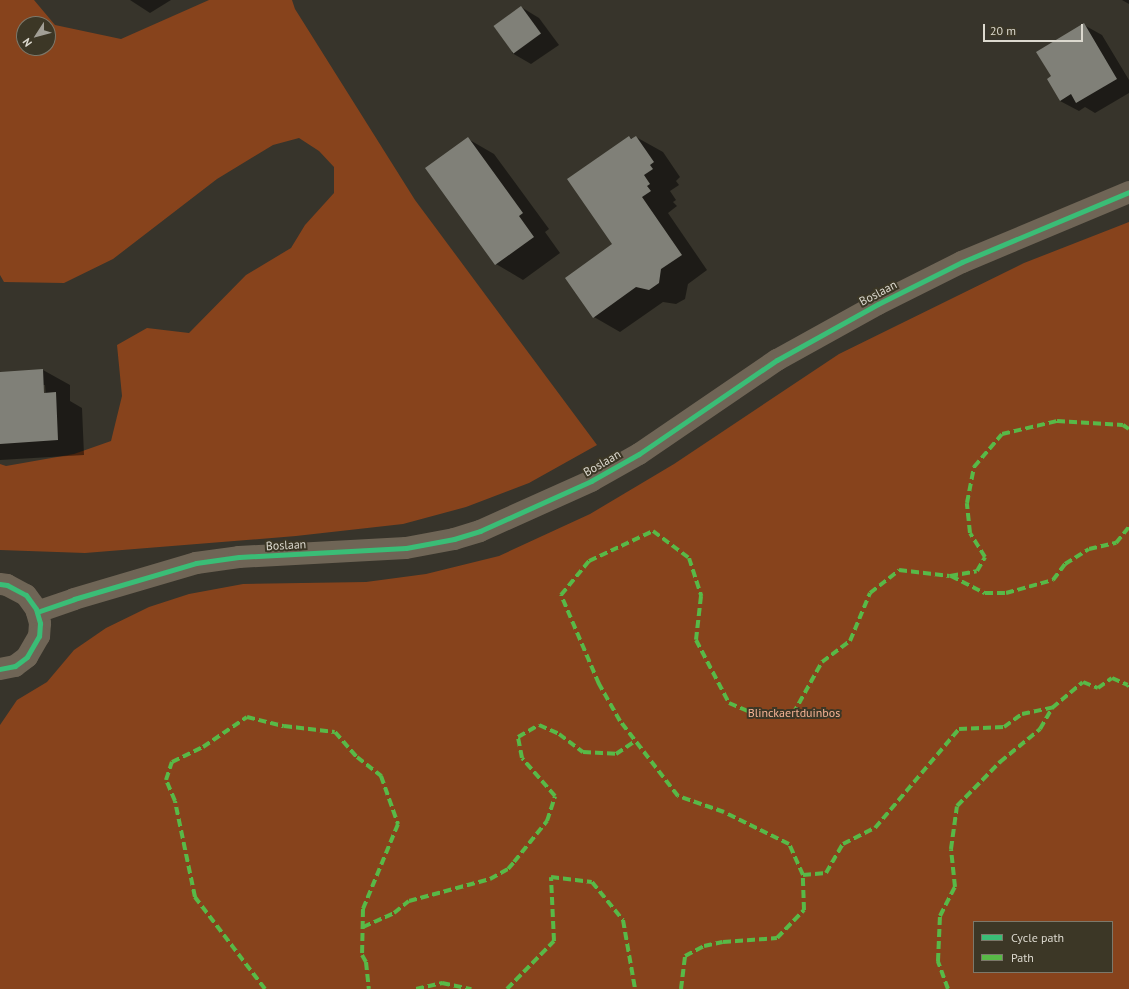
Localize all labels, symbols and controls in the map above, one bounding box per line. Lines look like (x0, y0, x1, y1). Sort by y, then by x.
north arrow (16, 16, 56, 56)
scale bar (985, 16, 1085, 42)
text: 20 m (990, 23, 1016, 38)
text: N (19, 35, 35, 50)
street label: Boslaan (857, 277, 899, 309)
street label: Boslaan (581, 447, 623, 479)
street label: Boslaan (265, 537, 307, 553)
park label: Blinckaertduinbos (748, 706, 840, 720)
legend (973, 921, 1113, 973)
text: Cycle path (1011, 930, 1064, 945)
text: Path (1011, 950, 1034, 965)

